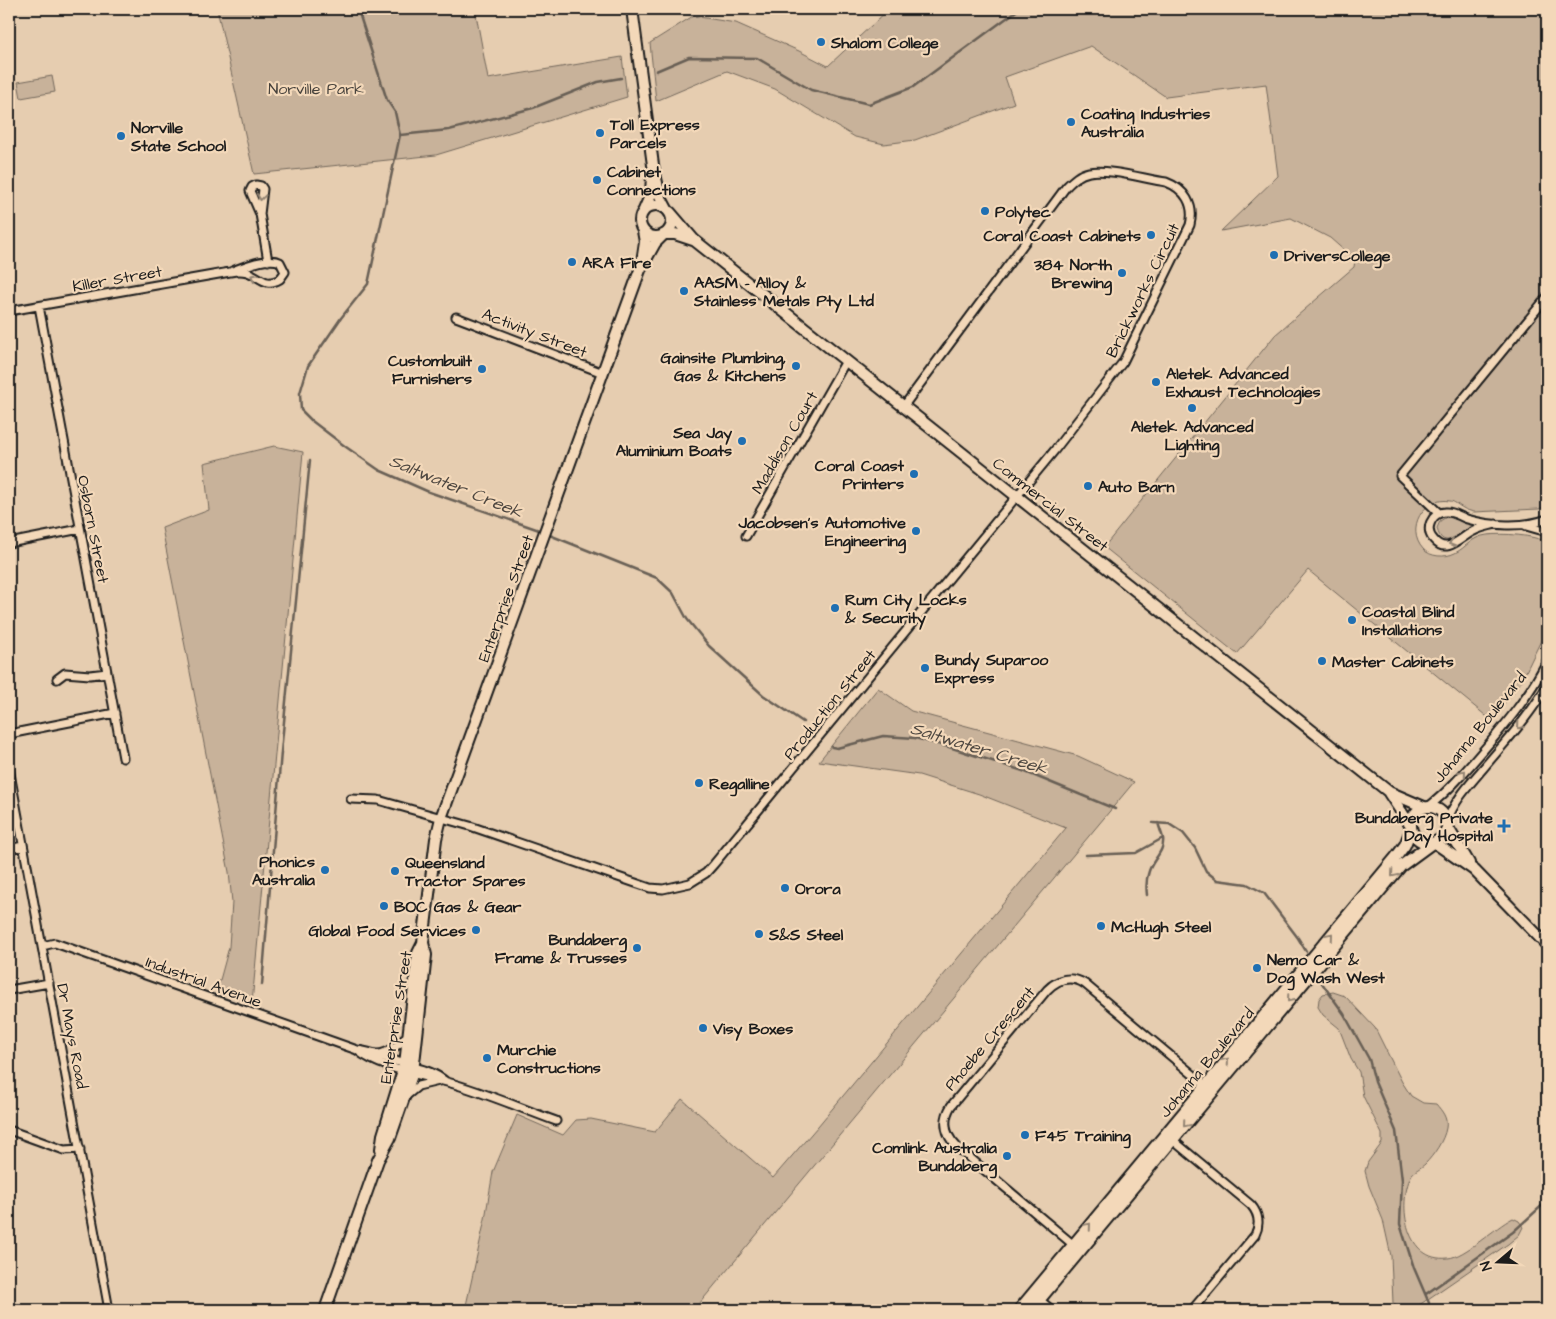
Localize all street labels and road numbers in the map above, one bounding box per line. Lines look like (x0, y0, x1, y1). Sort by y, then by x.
street label: Brickworks Circuit (1101, 219, 1185, 361)
street label: Killer Street (71, 260, 164, 298)
street label: Activity Street (479, 303, 591, 364)
street label: Maddison Court (746, 387, 824, 498)
street label: Commercial Street (988, 453, 1113, 557)
street label: Osborn Street (72, 473, 114, 585)
street label: Enterprise Street (473, 531, 539, 665)
street label: Production Street (778, 644, 881, 764)
street label: Johanna Boulevard (1428, 667, 1532, 788)
street label: Enterprise Street (375, 949, 417, 1085)
street label: Industrial Avenue (143, 951, 265, 1013)
street label: Phoebe Crescent (940, 981, 1040, 1095)
street label: Dr Mays Road (50, 982, 93, 1091)
street label: Johanna Boulevard (1154, 1003, 1259, 1122)

